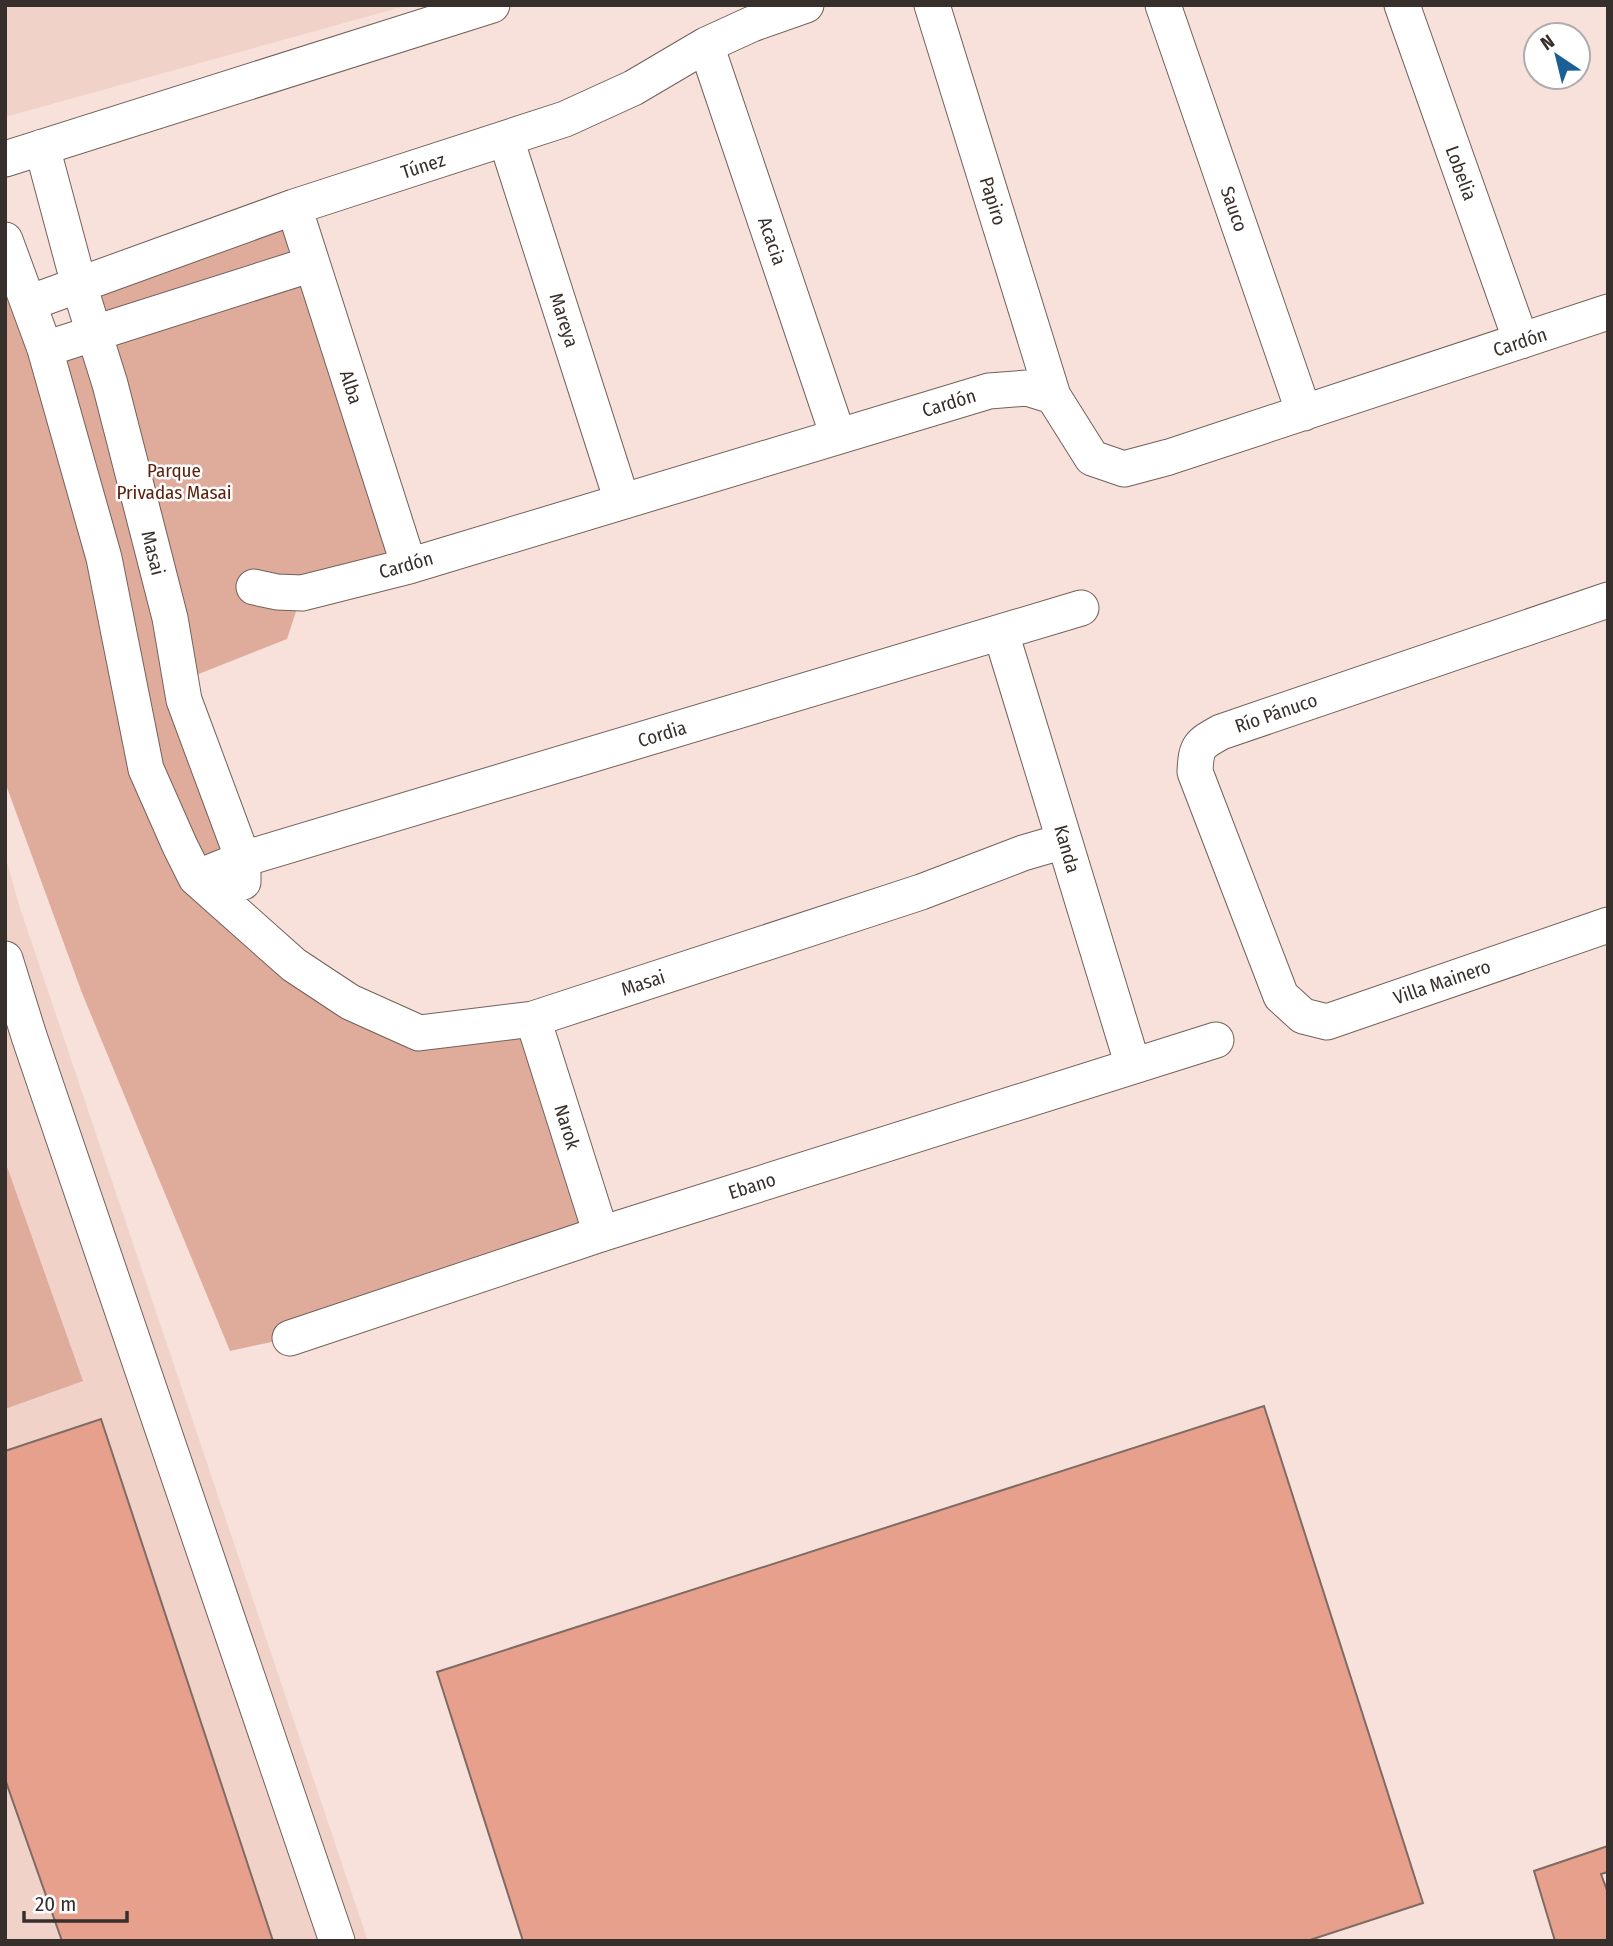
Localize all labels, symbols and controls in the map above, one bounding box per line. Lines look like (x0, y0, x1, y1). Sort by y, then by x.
north arrow (1522, 21, 1592, 91)
text: N (1536, 30, 1559, 55)
street label: Lobelia (1441, 142, 1481, 204)
street label: Túnez (398, 148, 448, 184)
street label: Papiro (975, 174, 1011, 228)
street label: Sauco (1216, 183, 1252, 235)
street label: Acacia (753, 214, 791, 268)
street label: Mareya (544, 290, 584, 350)
street label: Cardón (1490, 323, 1550, 361)
street label: Alba (335, 367, 367, 407)
street label: Cardón (919, 384, 979, 422)
park label: Parque Privadas Masai (116, 459, 232, 504)
street label: Masai (136, 528, 170, 578)
street label: Cardón (376, 546, 436, 584)
street label: Río Pánuco (1232, 688, 1320, 738)
street label: Cordia (635, 716, 689, 752)
street label: Kanda (1049, 822, 1085, 876)
street label: Villa Mainero (1390, 955, 1494, 1009)
street label: Masai (618, 965, 668, 1001)
street label: Narok (549, 1102, 585, 1152)
street label: Ebano (726, 1168, 778, 1204)
scale bar (24, 1880, 128, 1924)
text: 20 m (35, 1891, 76, 1917)

